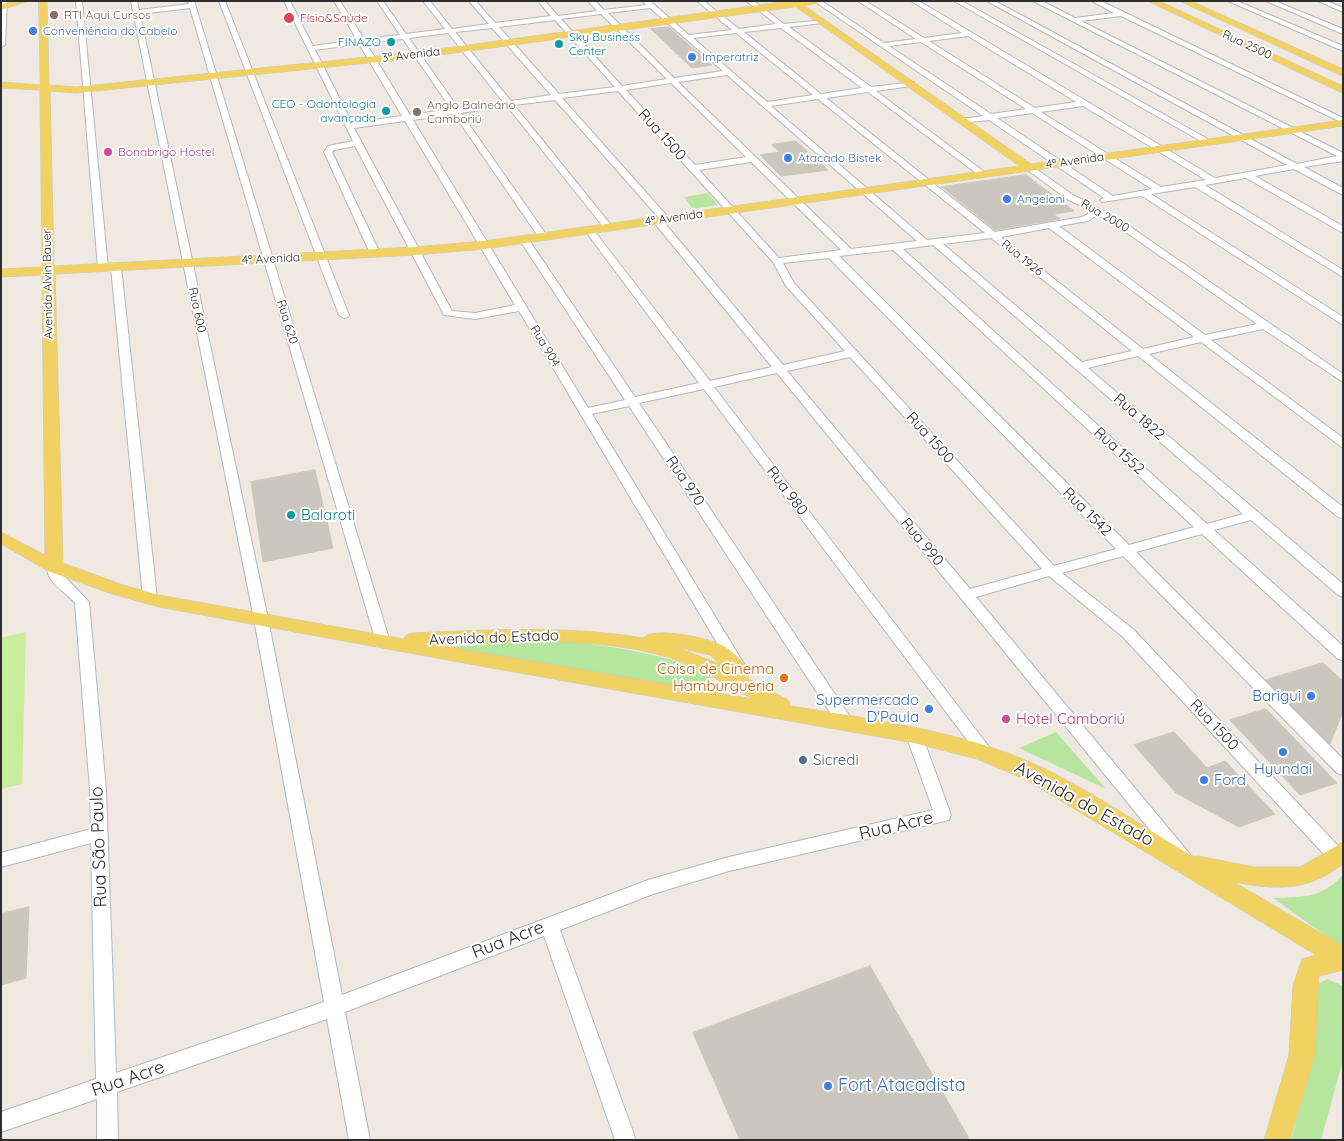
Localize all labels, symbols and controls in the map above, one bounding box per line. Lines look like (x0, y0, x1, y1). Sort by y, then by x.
place label: RTI Aqui Cursos (64, 8, 151, 22)
marker: RTI Aqui Cursos (48, 9, 60, 21)
marker: Físio&Saúde (282, 11, 296, 25)
place label: Físio&Saúde (300, 11, 368, 25)
place label: Conveniência do Cabelo (43, 24, 177, 38)
marker: Conveniência do Cabelo (27, 25, 39, 37)
street label: Rua 2500 (1220, 27, 1274, 63)
place label: Sky Business Center (569, 30, 640, 58)
place label: FINAZO (338, 35, 381, 49)
marker: FINAZO (385, 36, 397, 48)
marker: Sky Business Center (553, 38, 565, 50)
street label: 3ª Avenida (381, 44, 441, 66)
place label: Imperatriz (702, 50, 759, 64)
marker: Imperatriz (686, 51, 698, 63)
place label: CEO - Odontologia avançada (272, 97, 376, 125)
place label: Anglo Balneário Camboriú (427, 98, 516, 126)
marker: CEO - Odontologia avançada (380, 105, 392, 117)
street label: Rua 1500 (634, 105, 690, 165)
marker: Anglo Balneário Camboriú (411, 106, 423, 118)
place label: Bonabrigo Hostel (118, 145, 215, 159)
marker: Bonabrigo Hostel (102, 146, 114, 158)
street label: 4ª Avenida (1045, 150, 1105, 172)
place label: Atacado Bistek (798, 151, 882, 165)
marker: Atacado Bistek (782, 152, 794, 164)
place label: Angeloni (1017, 192, 1065, 206)
marker: Angeloni (1001, 193, 1013, 205)
street label: Rua 2000 (1078, 196, 1132, 236)
street label: 4ª Avenida (644, 207, 704, 229)
street label: Avenida Alvin Bauer (40, 229, 56, 339)
street label: Rua 1926 (998, 237, 1046, 279)
street label: 4ª Avenida (241, 250, 301, 268)
street label: Rua 600 (185, 286, 209, 334)
street label: Rua 620 (273, 298, 301, 346)
street label: Rua 904 (527, 323, 563, 369)
street label: Rua 1822 (1110, 390, 1168, 444)
street label: Rua 1500 (902, 408, 958, 468)
street label: Rua 1552 (1090, 424, 1148, 478)
street label: Rua 970 (662, 453, 708, 509)
street label: Rua 980 (763, 463, 811, 519)
street label: Rua 1542 (1059, 484, 1115, 540)
place label: Balaroti (301, 506, 355, 524)
marker: Balaroti (285, 509, 297, 521)
street label: Rua 990 (897, 514, 947, 570)
street label: Avenida do Estado (429, 627, 559, 649)
place label: Coisa de Cinema Hamburgueria (657, 660, 774, 695)
marker: Coisa de Cinema Hamburgueria (778, 672, 790, 684)
place label: Barigui (1252, 687, 1301, 705)
marker: Barigui (1305, 690, 1317, 702)
place label: Supermercado D'Paula (816, 691, 919, 726)
street label: Rua 1500 (1186, 696, 1242, 754)
marker: Supermercado D'Paula (923, 703, 935, 715)
place label: Hotel Camboriú (1016, 710, 1125, 728)
marker: Hotel Camboriú (1000, 713, 1012, 725)
marker: Hyundai (1277, 746, 1289, 758)
place label: Sicredi (813, 751, 859, 769)
marker: Sicredi (797, 754, 809, 766)
street label: Avenida do Estado (1011, 757, 1157, 851)
place label: Hyundai (1254, 760, 1312, 778)
place label: Ford (1214, 771, 1246, 789)
marker: Ford (1198, 774, 1210, 786)
street label: Rua São Paulo (86, 786, 112, 908)
street label: Rua Acre (857, 807, 935, 845)
street label: Rua Acre (469, 916, 547, 964)
street label: Rua Acre (89, 1056, 167, 1102)
place label: Fort Atacadista (838, 1075, 966, 1097)
marker: Fort Atacadista (822, 1080, 834, 1092)

